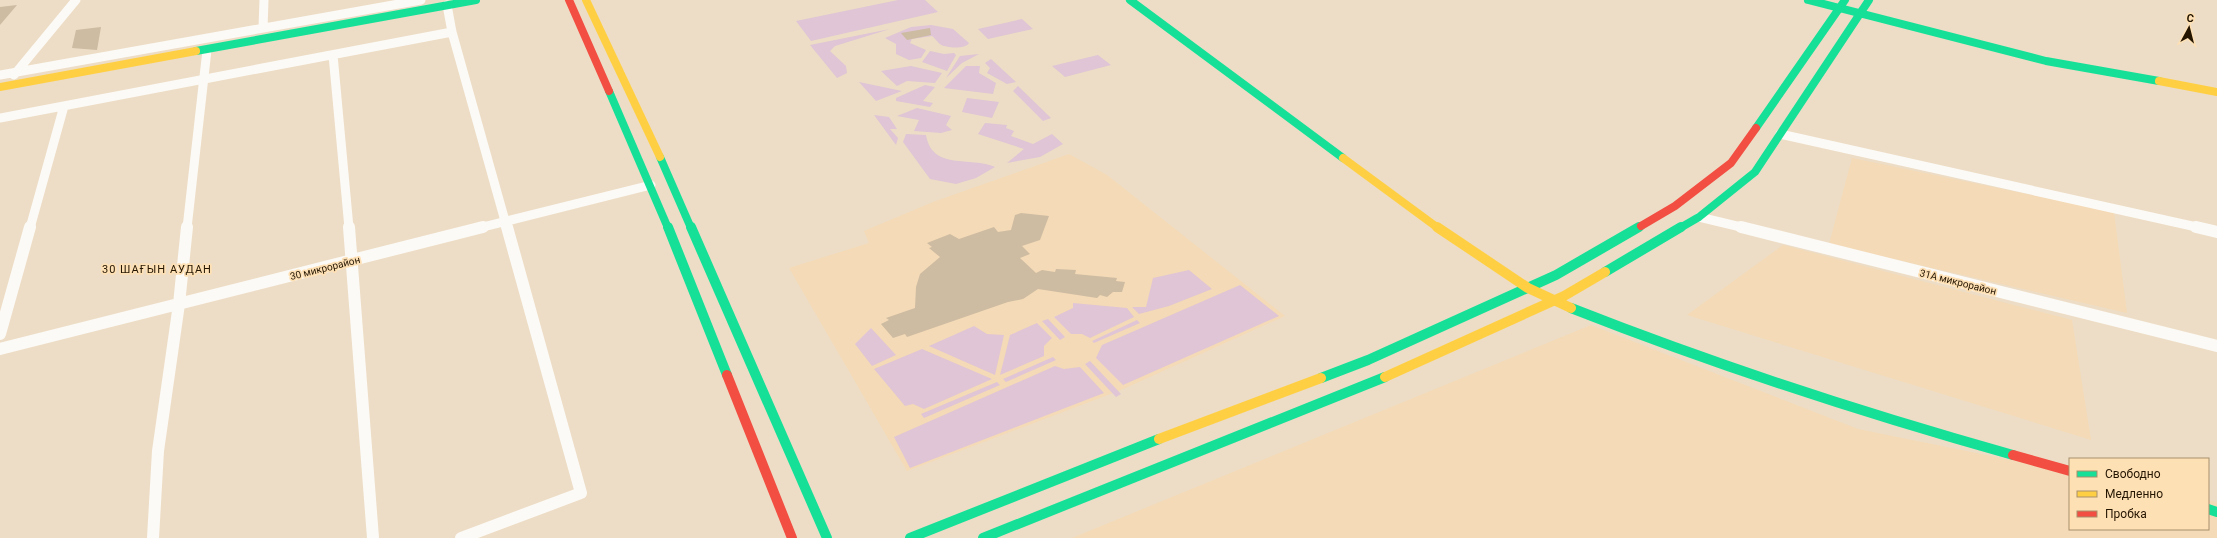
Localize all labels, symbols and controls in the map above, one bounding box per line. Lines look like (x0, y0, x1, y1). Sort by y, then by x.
north arrow (2169, 8, 2209, 48)
text: С (2186, 12, 2195, 25)
street label: 30 микрорайон (289, 254, 361, 282)
district label: 30 ШАҒЫН АУДАН (102, 263, 212, 276)
street label: 31А микрорайон (1919, 267, 1997, 297)
legend (2069, 458, 2209, 530)
text: Свободно (2105, 467, 2161, 481)
text: Медленно (2105, 487, 2163, 501)
text: Пробка (2105, 507, 2147, 521)

